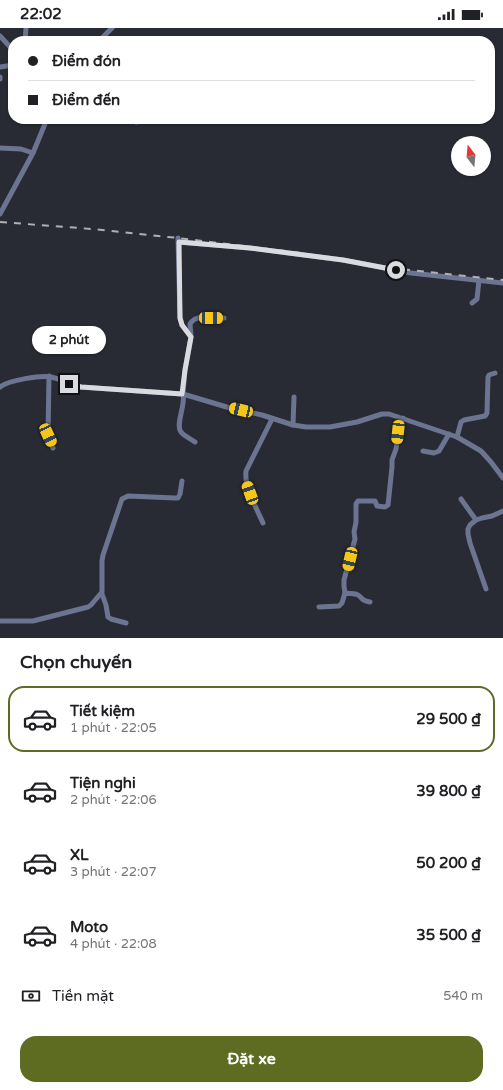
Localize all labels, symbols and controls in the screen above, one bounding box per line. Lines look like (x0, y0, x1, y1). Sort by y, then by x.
text: 22:02 (20, 5, 62, 23)
text: Điểm đón (52, 52, 121, 70)
text: Điểm đến (52, 91, 120, 109)
north arrow (451, 136, 491, 176)
map controls (451, 136, 491, 176)
route start (387, 261, 405, 279)
car (199, 312, 223, 324)
callout: 2 phút (32, 326, 106, 354)
text: 2 phút (49, 332, 89, 348)
route end (60, 375, 78, 393)
car (228, 401, 254, 419)
car (391, 419, 405, 445)
car (37, 422, 59, 448)
car (240, 480, 260, 506)
car (341, 546, 359, 572)
text: Chọn chuyến (20, 651, 132, 673)
icon: car (22, 701, 58, 737)
text: Tiết kiệm (70, 702, 135, 720)
text: 29 500 ₫ (416, 710, 481, 728)
text: 1 phút · 22:05 (70, 720, 157, 736)
icon: car (22, 773, 58, 809)
text: Tiện nghi (70, 774, 136, 792)
text: 39 800 ₫ (416, 782, 481, 800)
text: 2 phút · 22:06 (70, 792, 157, 808)
icon: car (22, 845, 58, 881)
text: XL (70, 846, 89, 864)
text: 50 200 ₫ (416, 854, 481, 872)
text: 3 phút · 22:07 (70, 864, 157, 880)
icon: car (22, 917, 58, 953)
text: Moto (70, 918, 108, 936)
text: 35 500 ₫ (416, 926, 481, 944)
text: 4 phút · 22:08 (70, 936, 157, 952)
icon: cash (20, 985, 42, 1007)
text: Tiền mặt (52, 987, 114, 1005)
text: 540 m (443, 988, 483, 1004)
button: Đặt xe (20, 1036, 483, 1082)

